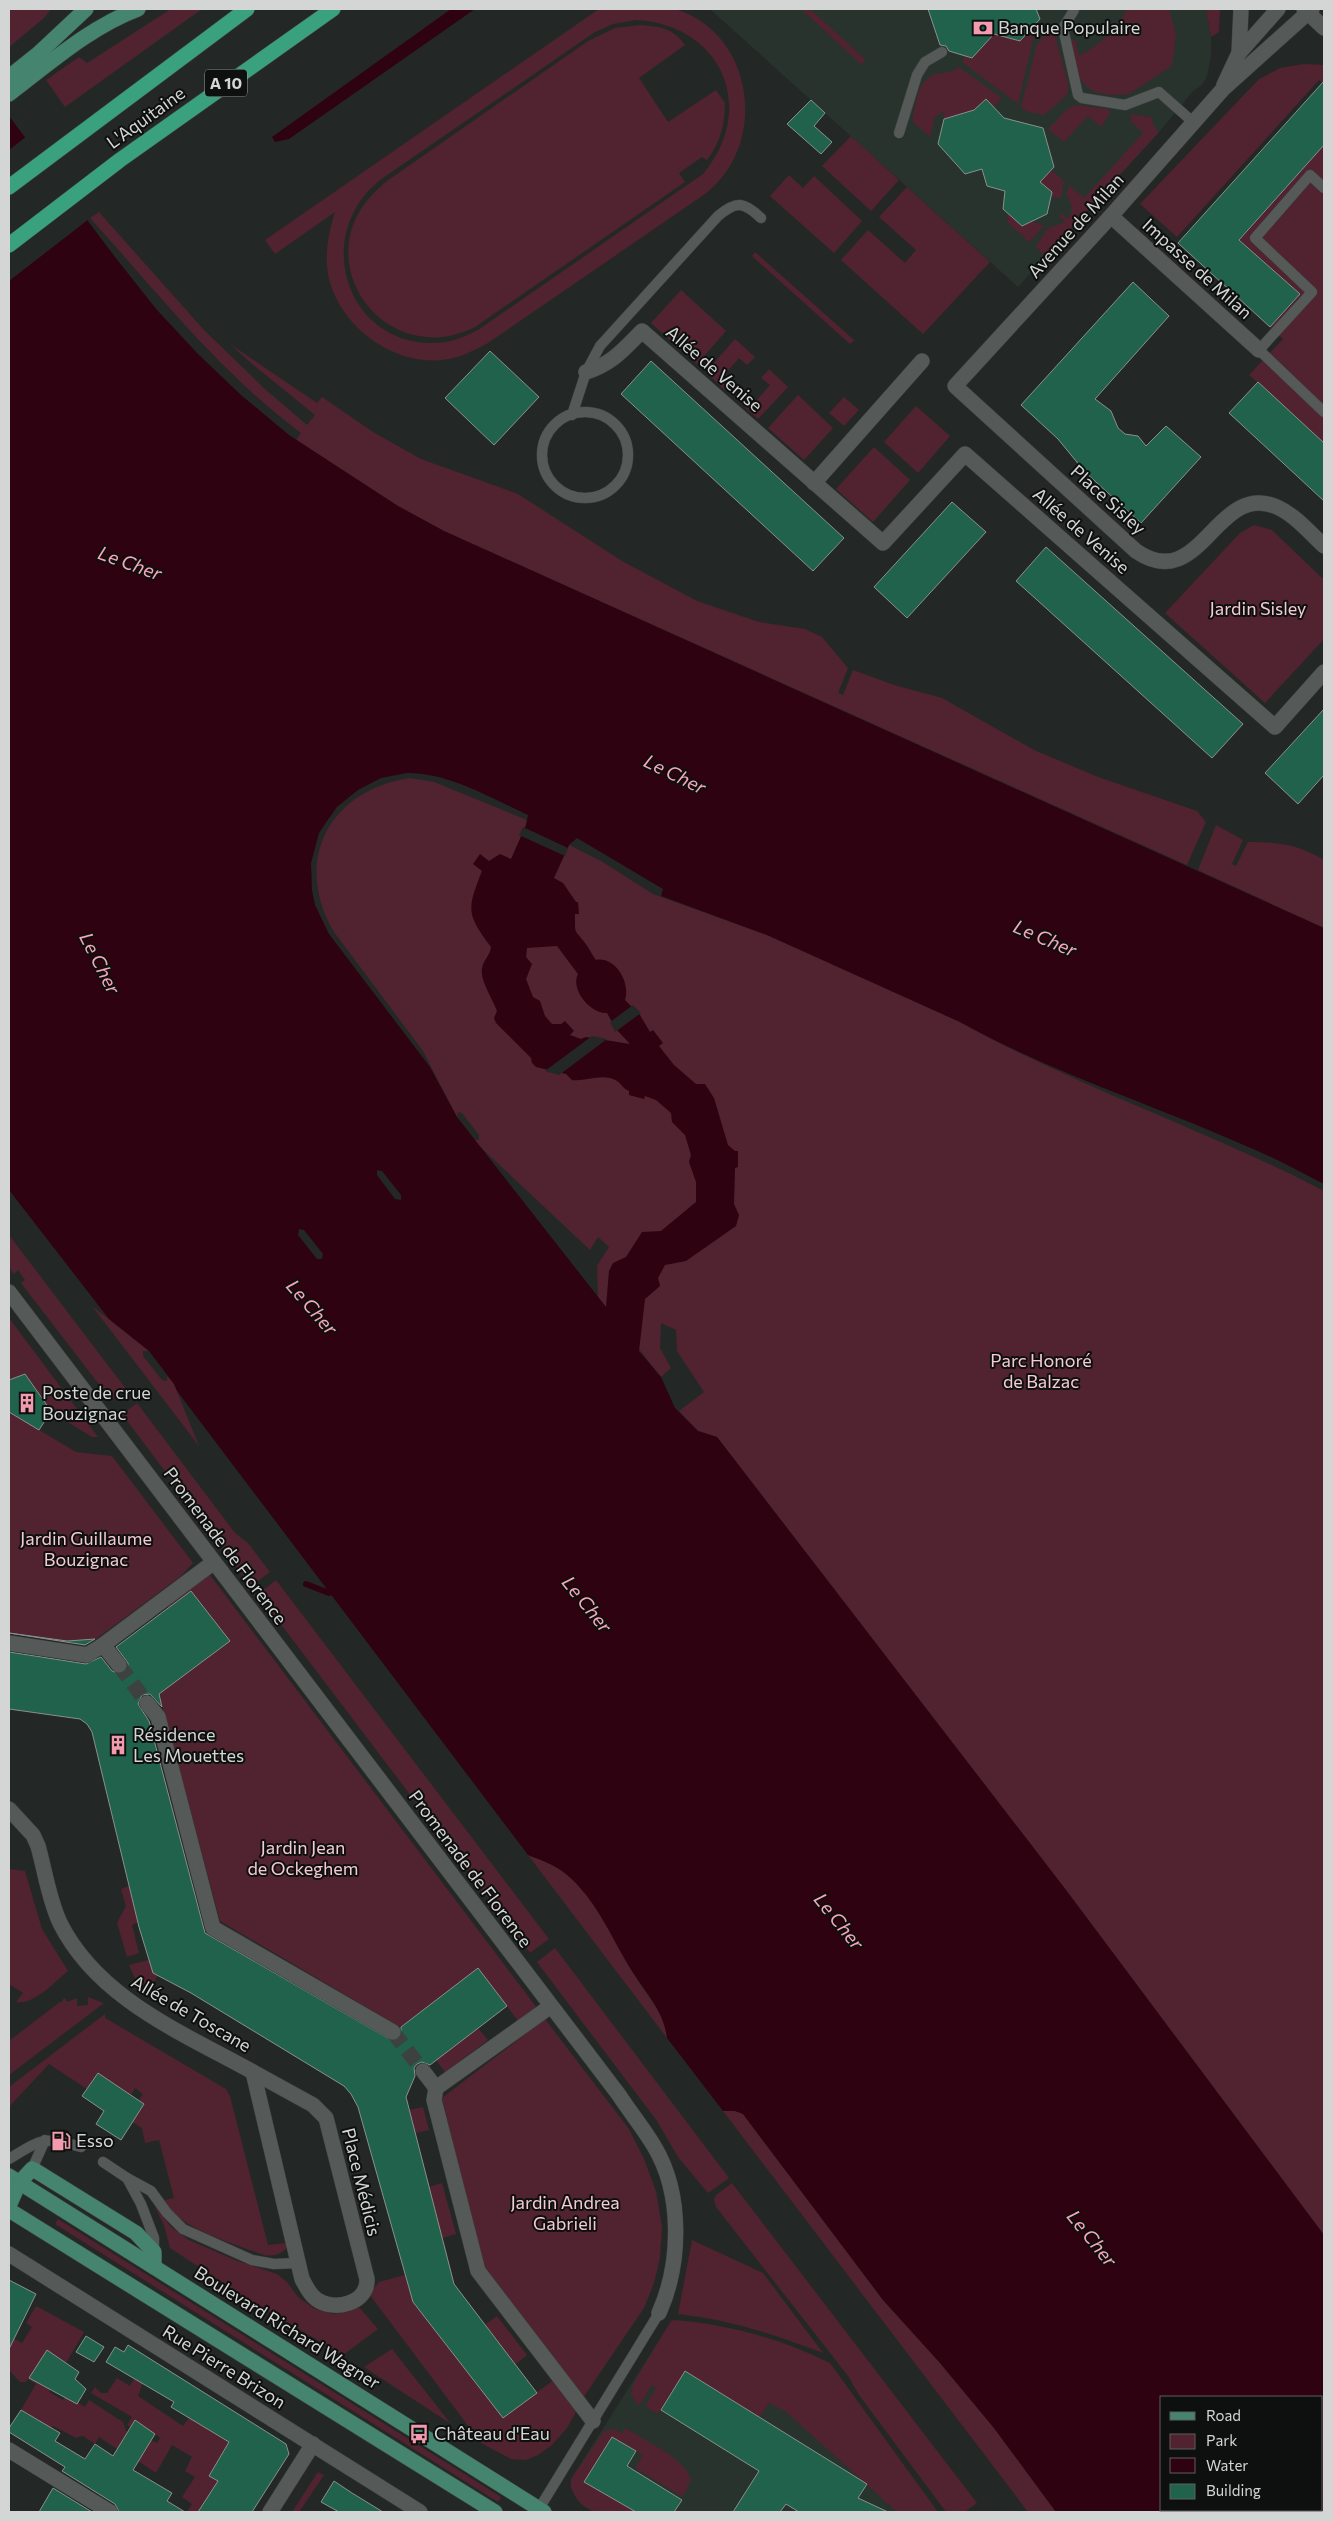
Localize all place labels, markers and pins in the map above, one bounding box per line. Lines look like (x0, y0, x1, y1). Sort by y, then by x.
place label: Banque Populaire (998, 16, 1140, 38)
bank icon: Banque Populaire (972, 17, 994, 39)
place label: Poste de crue Bouzignac (42, 1381, 151, 1424)
building icon: Poste de crue Bouzignac (16, 1392, 38, 1414)
place label: Résidence Les Mouettes (133, 1723, 244, 1766)
building icon: Résidence Les Mouettes (107, 1734, 129, 1756)
place label: Esso (76, 2129, 114, 2151)
fuel station icon: Esso (50, 2130, 72, 2152)
place label: Château d'Eau (434, 2422, 550, 2444)
bus stop icon: Château d'Eau (408, 2423, 430, 2445)

